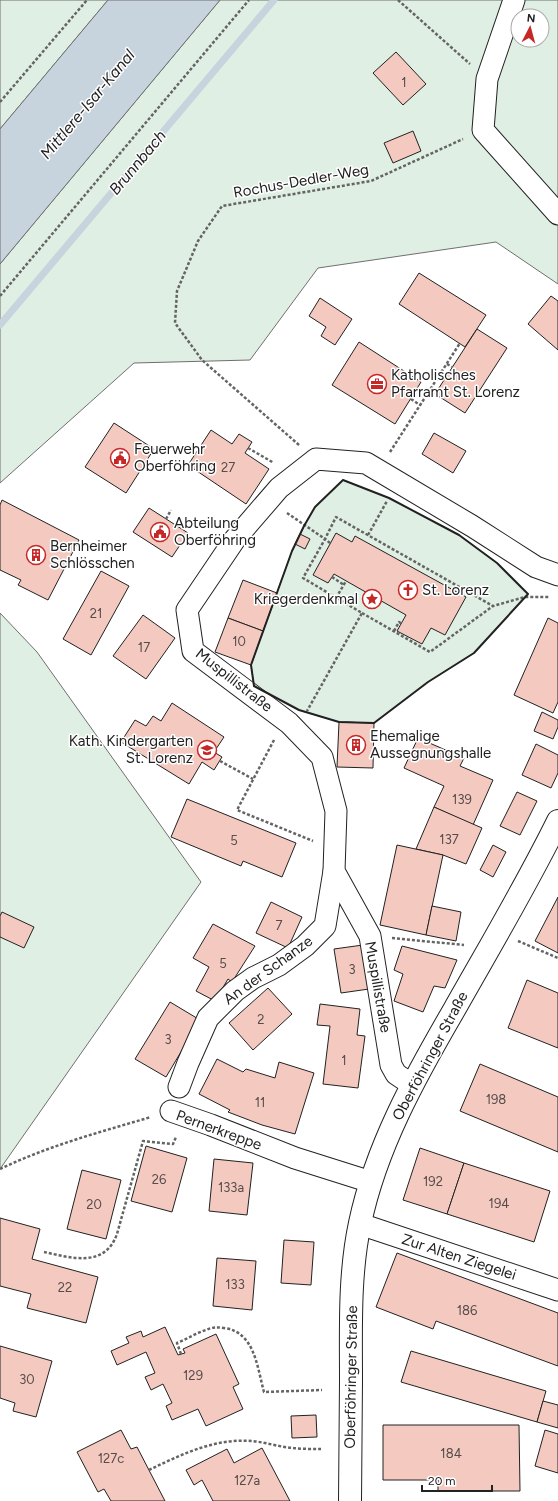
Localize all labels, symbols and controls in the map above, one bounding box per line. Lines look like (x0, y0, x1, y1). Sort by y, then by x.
north arrow (510, 8, 550, 48)
text: N (526, 12, 536, 25)
water label: Mittlere-Isar-Kanal (36, 45, 139, 163)
house number: 1 (401, 75, 407, 90)
water label: Brunnbach (105, 126, 170, 198)
street label: Rochus-Dedler-Weg (232, 160, 370, 202)
place label: Katholisches Pfarramt St. Lorenz (391, 366, 520, 401)
office icon: Katholisches Pfarramt St. Lorenz (366, 373, 388, 395)
place label: Feuerwehr Oberföhring (134, 440, 216, 475)
public building icon: Feuerwehr Oberföhring (109, 447, 131, 469)
house number: 27 (221, 460, 235, 475)
place label: Abteilung Oberföhring (174, 514, 256, 549)
public building icon: Abteilung Oberföhring (149, 521, 171, 543)
place label: Bernheimer Schlösschen (50, 537, 135, 572)
building icon: Bernheimer Schlösschen (25, 544, 47, 566)
church icon: St. Lorenz (397, 579, 419, 601)
place label: St. Lorenz (422, 581, 489, 599)
place icon: Kriegerdenkmal (361, 588, 383, 610)
place label: Kriegerdenkmal (254, 590, 358, 608)
house number: 21 (90, 606, 102, 621)
house number: 10 (232, 634, 246, 649)
house number: 17 (138, 640, 150, 655)
street label: Muspillistraße (192, 644, 276, 716)
place label: Ehemalige Aussegnungshalle (370, 727, 491, 762)
place label: Kath. Kindergarten St. Lorenz (69, 732, 193, 767)
building icon: Ehemalige Aussegnungshalle (345, 734, 367, 756)
school or university icon: Kath. Kindergarten St. Lorenz (196, 739, 218, 761)
house number: 139 (452, 792, 472, 807)
house number: 137 (439, 832, 459, 847)
house number: 5 (230, 833, 238, 848)
house number: 7 (276, 918, 283, 933)
street label: An der Schanze (220, 932, 316, 1008)
street label: Muspillistraße (361, 940, 395, 1034)
house number: 5 (219, 956, 227, 971)
house number: 3 (348, 962, 356, 977)
street label: Oberföhringer Straße (388, 989, 472, 1123)
house number: 2 (257, 1012, 265, 1027)
house number: 3 (164, 1032, 172, 1047)
house number: 1 (341, 1053, 347, 1068)
house number: 198 (486, 1092, 506, 1107)
house number: 11 (255, 1095, 265, 1110)
street label: Pernerkreppe (174, 1106, 264, 1154)
house number: 26 (152, 1172, 166, 1187)
house number: 192 (423, 1174, 443, 1189)
house number: 133a (218, 1180, 244, 1195)
house number: 194 (489, 1196, 509, 1211)
house number: 20 (86, 1197, 102, 1212)
street label: Zur Alten Ziegelei (399, 1230, 519, 1284)
house number: 133 (225, 1277, 245, 1292)
house number: 22 (58, 1280, 72, 1295)
house number: 186 (457, 1303, 477, 1318)
street label: Oberföhringer Straße (341, 1305, 361, 1449)
house number: 129 (183, 1368, 203, 1383)
house number: 30 (19, 1372, 35, 1387)
house number: 184 (440, 1446, 462, 1461)
house number: 127c (98, 1451, 124, 1466)
scale bar (422, 1467, 492, 1493)
house number: 127a (234, 1473, 260, 1488)
text: 20 m (428, 1474, 456, 1488)

